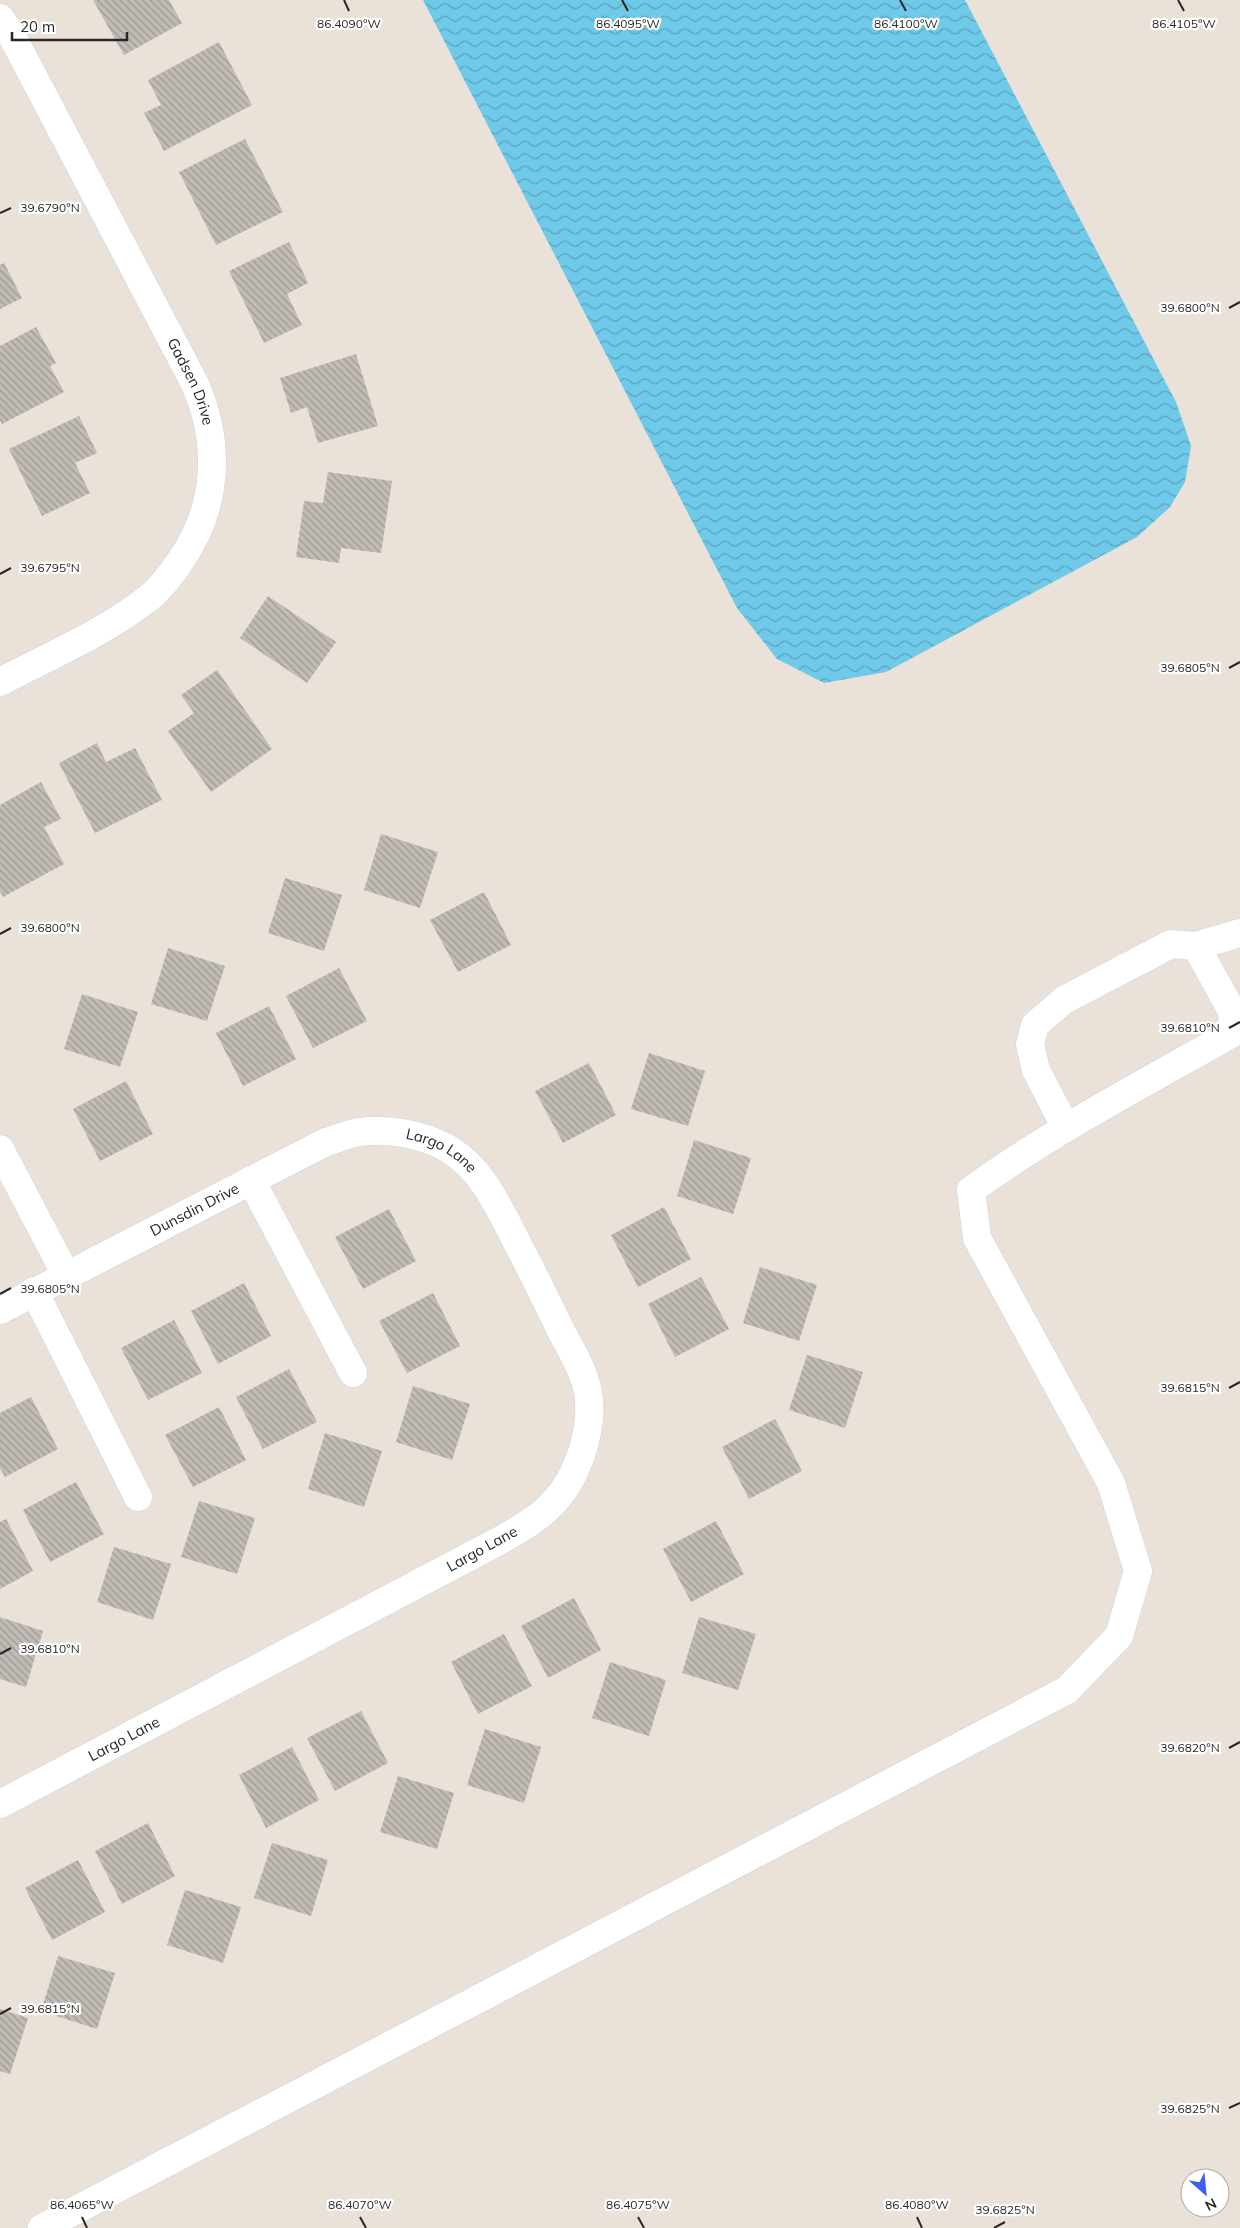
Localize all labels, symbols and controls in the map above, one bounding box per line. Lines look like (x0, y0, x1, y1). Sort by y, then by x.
scale bar (12, 10, 128, 42)
text: 86.4090°W (317, 16, 381, 31)
text: 86.4095°W (596, 16, 660, 31)
text: 86.4100°W (874, 16, 938, 31)
text: 86.4105°W (1152, 16, 1216, 31)
text: 20 m (20, 17, 55, 36)
text: 39.6790°N (20, 200, 80, 215)
text: 39.6800°N (1160, 300, 1220, 315)
street label: Gadsen Drive (163, 335, 218, 427)
text: 39.6795°N (20, 560, 80, 575)
text: 39.6805°N (1160, 660, 1220, 675)
text: 39.6800°N (20, 920, 80, 935)
text: 39.6810°N (1160, 1020, 1220, 1035)
street label: Largo Lane (404, 1124, 481, 1176)
street label: Dunsdin Drive (147, 1178, 242, 1240)
text: 39.6805°N (20, 1281, 80, 1296)
text: 39.6815°N (1160, 1380, 1220, 1395)
street label: Largo Lane (443, 1521, 521, 1576)
text: 39.6810°N (20, 1641, 80, 1656)
street label: Largo Lane (85, 1712, 163, 1765)
text: 39.6820°N (1160, 1740, 1220, 1755)
text: 39.6815°N (20, 2001, 80, 2016)
text: 39.6825°N (1160, 2101, 1220, 2116)
north arrow (1180, 2168, 1230, 2218)
text: N (1202, 2194, 1220, 2215)
text: 86.4065°W (50, 2197, 114, 2212)
text: 86.4070°W (328, 2197, 392, 2212)
text: 86.4075°W (606, 2197, 670, 2212)
text: 86.4080°W (885, 2197, 949, 2212)
text: 39.6825°N (975, 2202, 1035, 2217)

